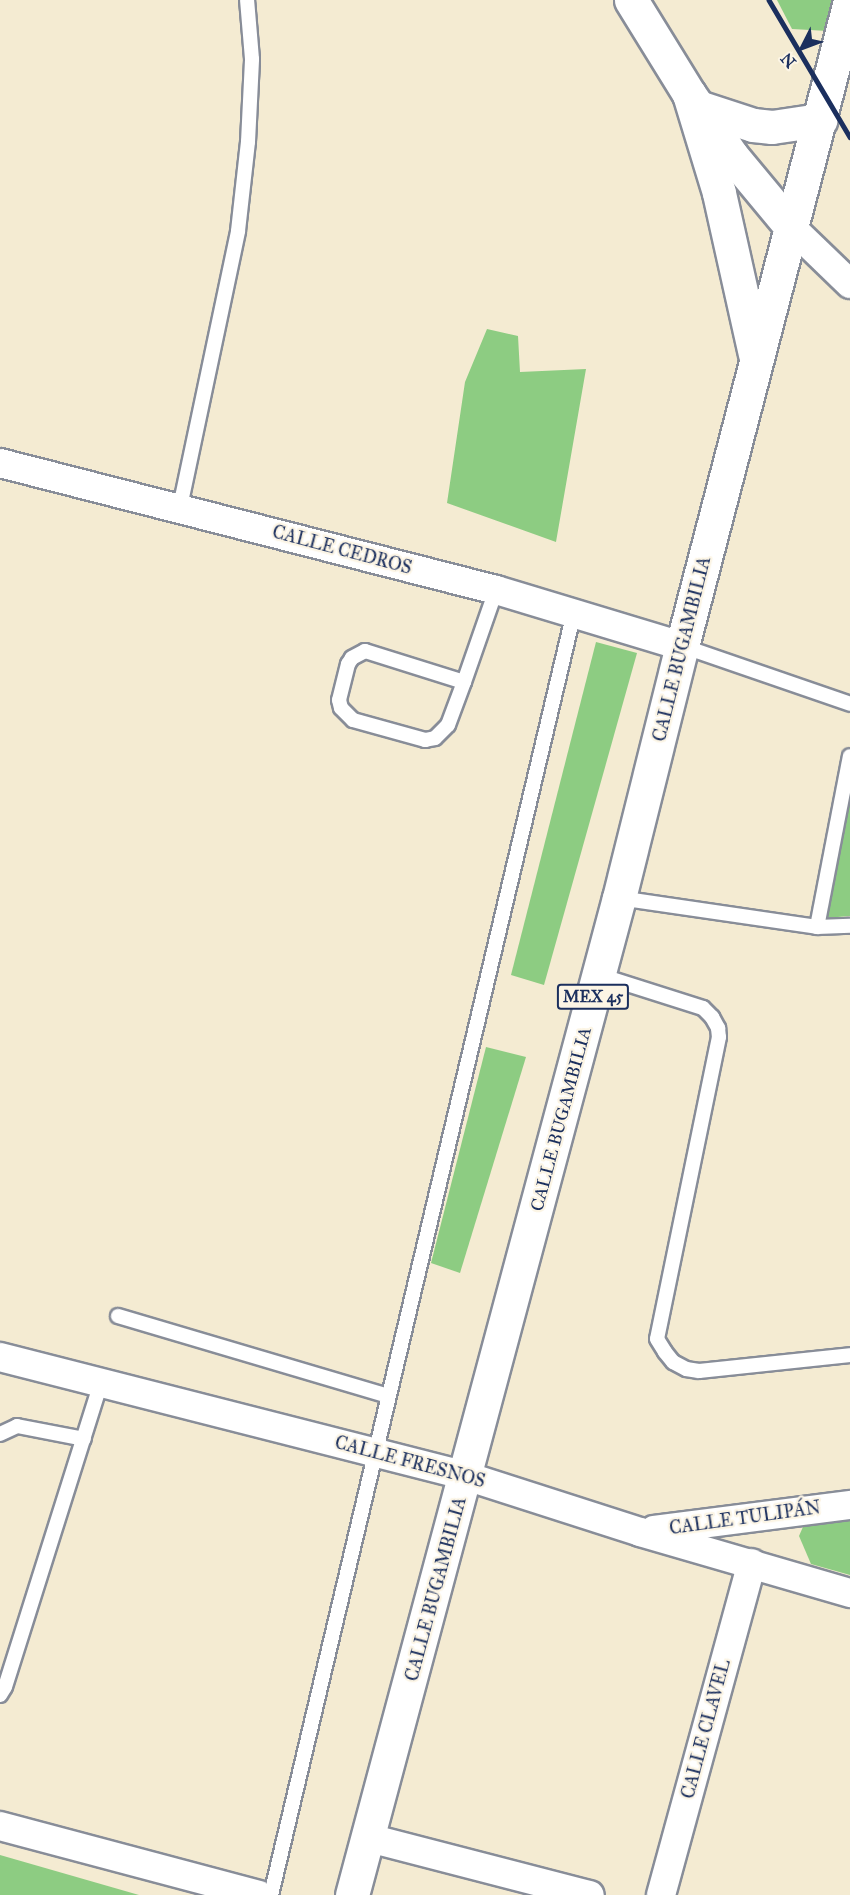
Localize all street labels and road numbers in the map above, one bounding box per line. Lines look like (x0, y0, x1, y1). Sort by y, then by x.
street label: CALLE CEDROS (270, 521, 414, 579)
street label: CALLE BUGAMBILIA (649, 554, 715, 744)
road number: MEX 45 (556, 984, 630, 1010)
street label: CALLE BUGAMBILIA (526, 1024, 596, 1214)
street label: CALLE FRESNOS (333, 1432, 487, 1492)
street label: CALLE BUGAMBILIA (401, 1494, 471, 1684)
street label: CALLE TULIPÁN (668, 1497, 822, 1539)
street label: CALLE CLAVEL (677, 1657, 735, 1801)

